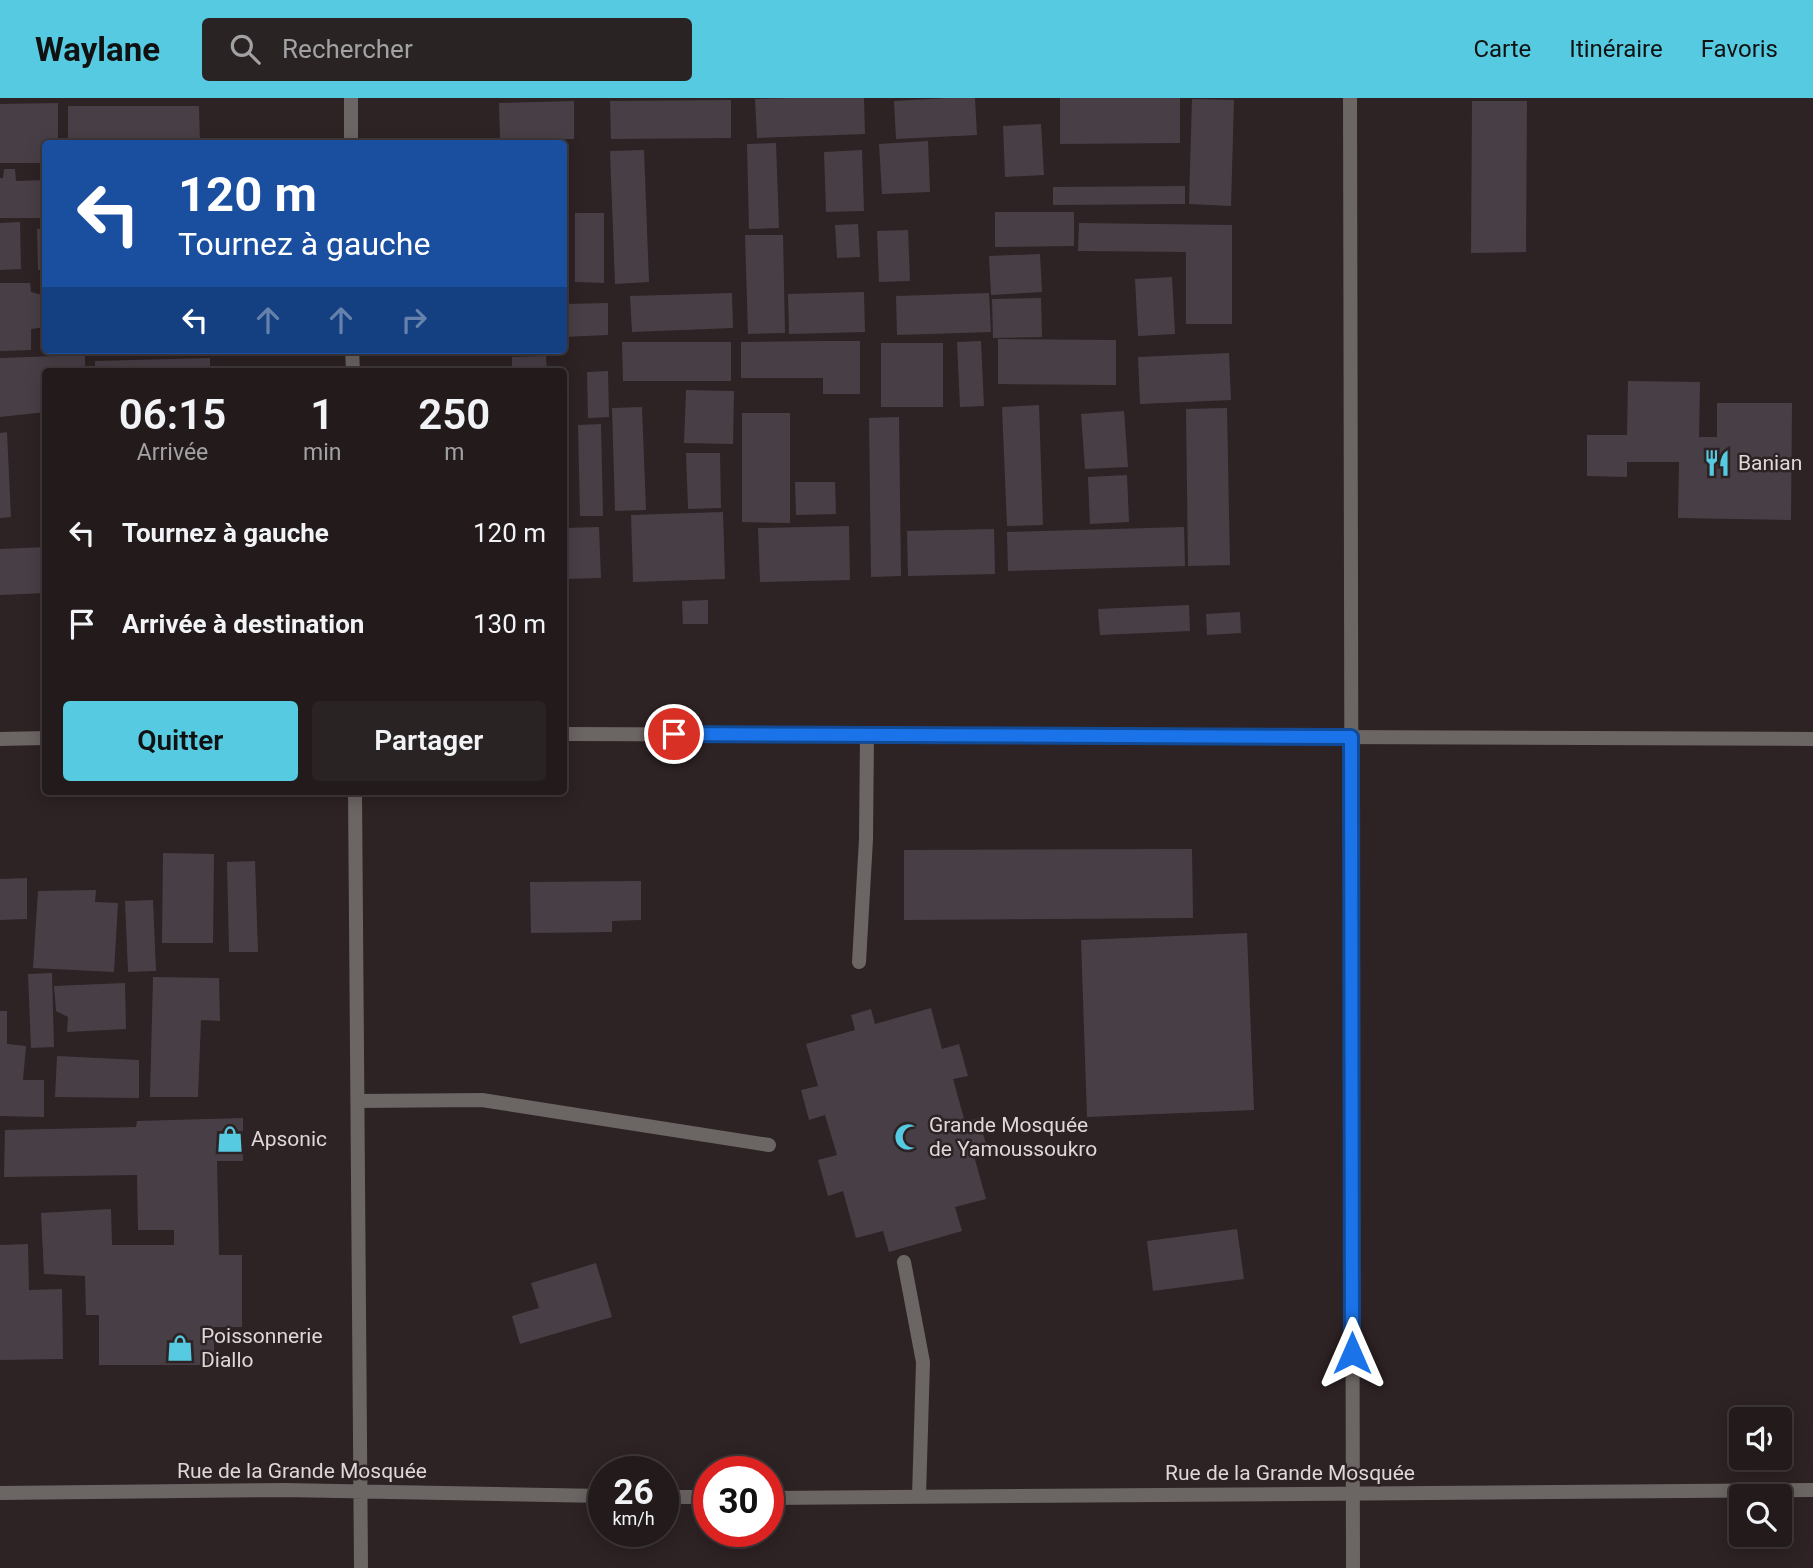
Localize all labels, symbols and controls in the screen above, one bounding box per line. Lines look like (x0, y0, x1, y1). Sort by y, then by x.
search box (202, 18, 692, 81)
text: Waylane (35, 30, 160, 69)
icon: search (226, 30, 264, 68)
text: Rechercher (282, 34, 413, 64)
text: Carte (1473, 35, 1531, 63)
text: Itinéraire (1569, 35, 1663, 63)
text: Favoris (1701, 35, 1778, 63)
text: 120 m (178, 166, 317, 223)
icon: left (63, 168, 154, 259)
text: Tournez à gauche (178, 225, 430, 263)
icon: left (176, 301, 214, 339)
icon: ahead (249, 301, 287, 339)
icon: ahead (322, 301, 360, 339)
icon: right (395, 301, 433, 339)
text: 06:15 (119, 390, 226, 439)
text: 1 (310, 390, 334, 439)
text: 250 (418, 390, 490, 439)
text: Arrivée (137, 439, 208, 466)
text: min (303, 439, 341, 466)
text: m (444, 439, 464, 466)
restaurant icon: Banian (1702, 448, 1732, 478)
place label: Banian (1738, 451, 1802, 475)
icon: left (63, 514, 101, 552)
text: Tournez à gauche (122, 518, 329, 548)
text: 120 m (473, 518, 546, 548)
icon: arrive (63, 605, 101, 643)
text: Arrivée à destination (122, 609, 364, 639)
text: 130 m (473, 609, 546, 639)
button: Quitter (63, 701, 298, 781)
button: Partager (312, 701, 546, 781)
pin (644, 704, 704, 764)
icon: arrive (655, 715, 693, 753)
place label: Grande Mosquée de Yamoussoukro (929, 1113, 1097, 1161)
mosque icon: Grande Mosquée de Yamoussoukro (893, 1122, 923, 1152)
shop icon: Apsonic (215, 1124, 245, 1154)
place label: Apsonic (251, 1127, 327, 1151)
position arrow (1315, 1316, 1389, 1390)
place label: Poissonnerie Diallo (201, 1324, 323, 1372)
shop icon: Poissonnerie Diallo (165, 1333, 195, 1363)
map controls (1729, 1407, 1792, 1547)
button: sound (1729, 1407, 1792, 1470)
speed limit sign: 30 (693, 1456, 784, 1547)
street label: Rue de la Grande Mosquée (177, 1459, 427, 1483)
street label: Rue de la Grande Mosquée (1165, 1461, 1415, 1485)
text: 26 (613, 1472, 654, 1513)
button: search (1729, 1484, 1792, 1547)
text: km/h (612, 1508, 655, 1529)

